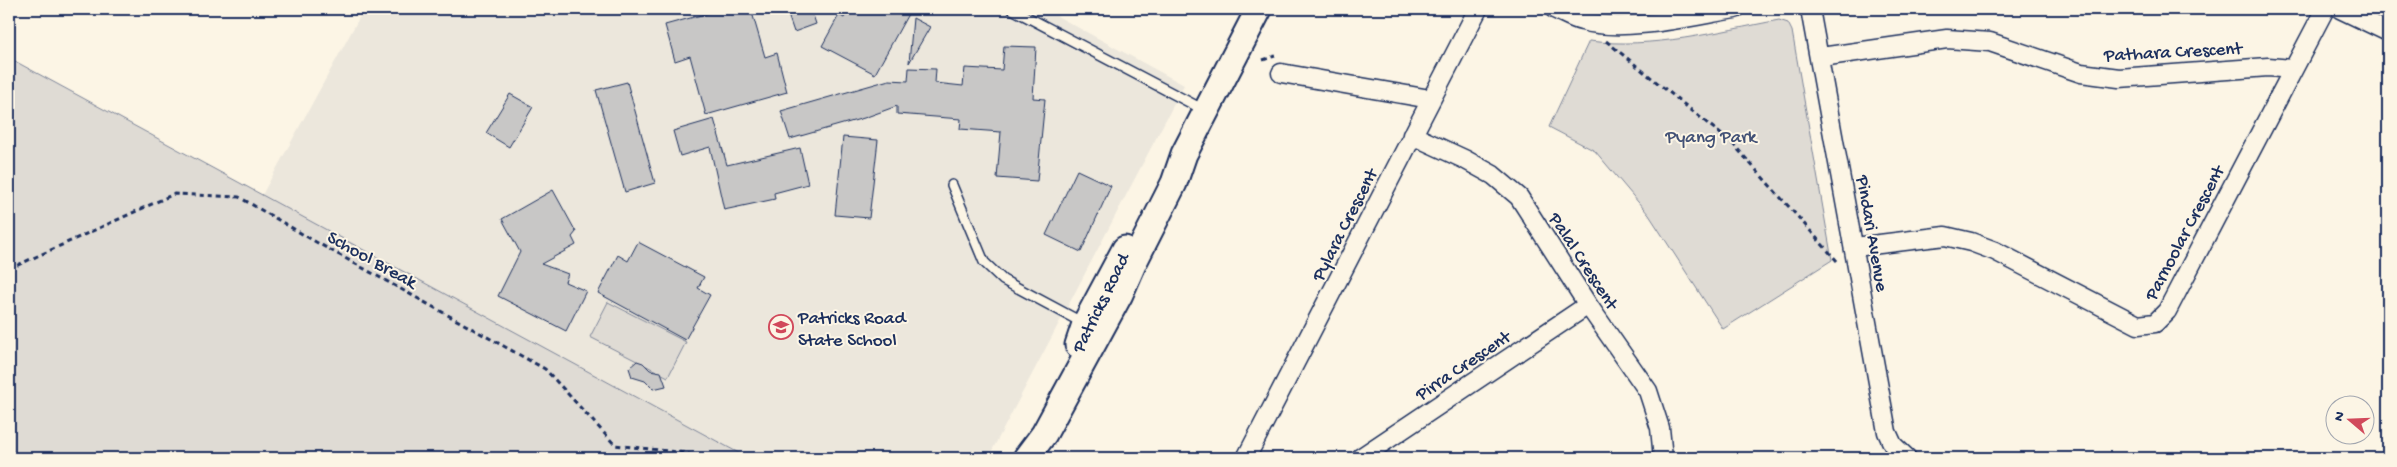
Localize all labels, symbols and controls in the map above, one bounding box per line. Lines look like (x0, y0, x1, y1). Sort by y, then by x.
street label: Pathara Crescent (2103, 38, 2245, 69)
park label: Pyang Park (1665, 127, 1758, 150)
street label: Parnoolar Crescent (2140, 160, 2232, 306)
street label: Pylara Crescent (1307, 163, 1385, 287)
street label: Pindari Avenue (1849, 173, 1892, 294)
street label: Palal Crescent (1542, 208, 1623, 317)
street label: School Break (322, 227, 422, 296)
street label: Patricks Road (1068, 248, 1137, 358)
place label: Patricks Road State School (797, 308, 907, 353)
school or university icon: Patricks Road State School (768, 314, 794, 340)
street label: Pirra Crescent (1411, 325, 1518, 408)
north arrow (2324, 394, 2374, 444)
text: N (2331, 409, 2350, 424)

